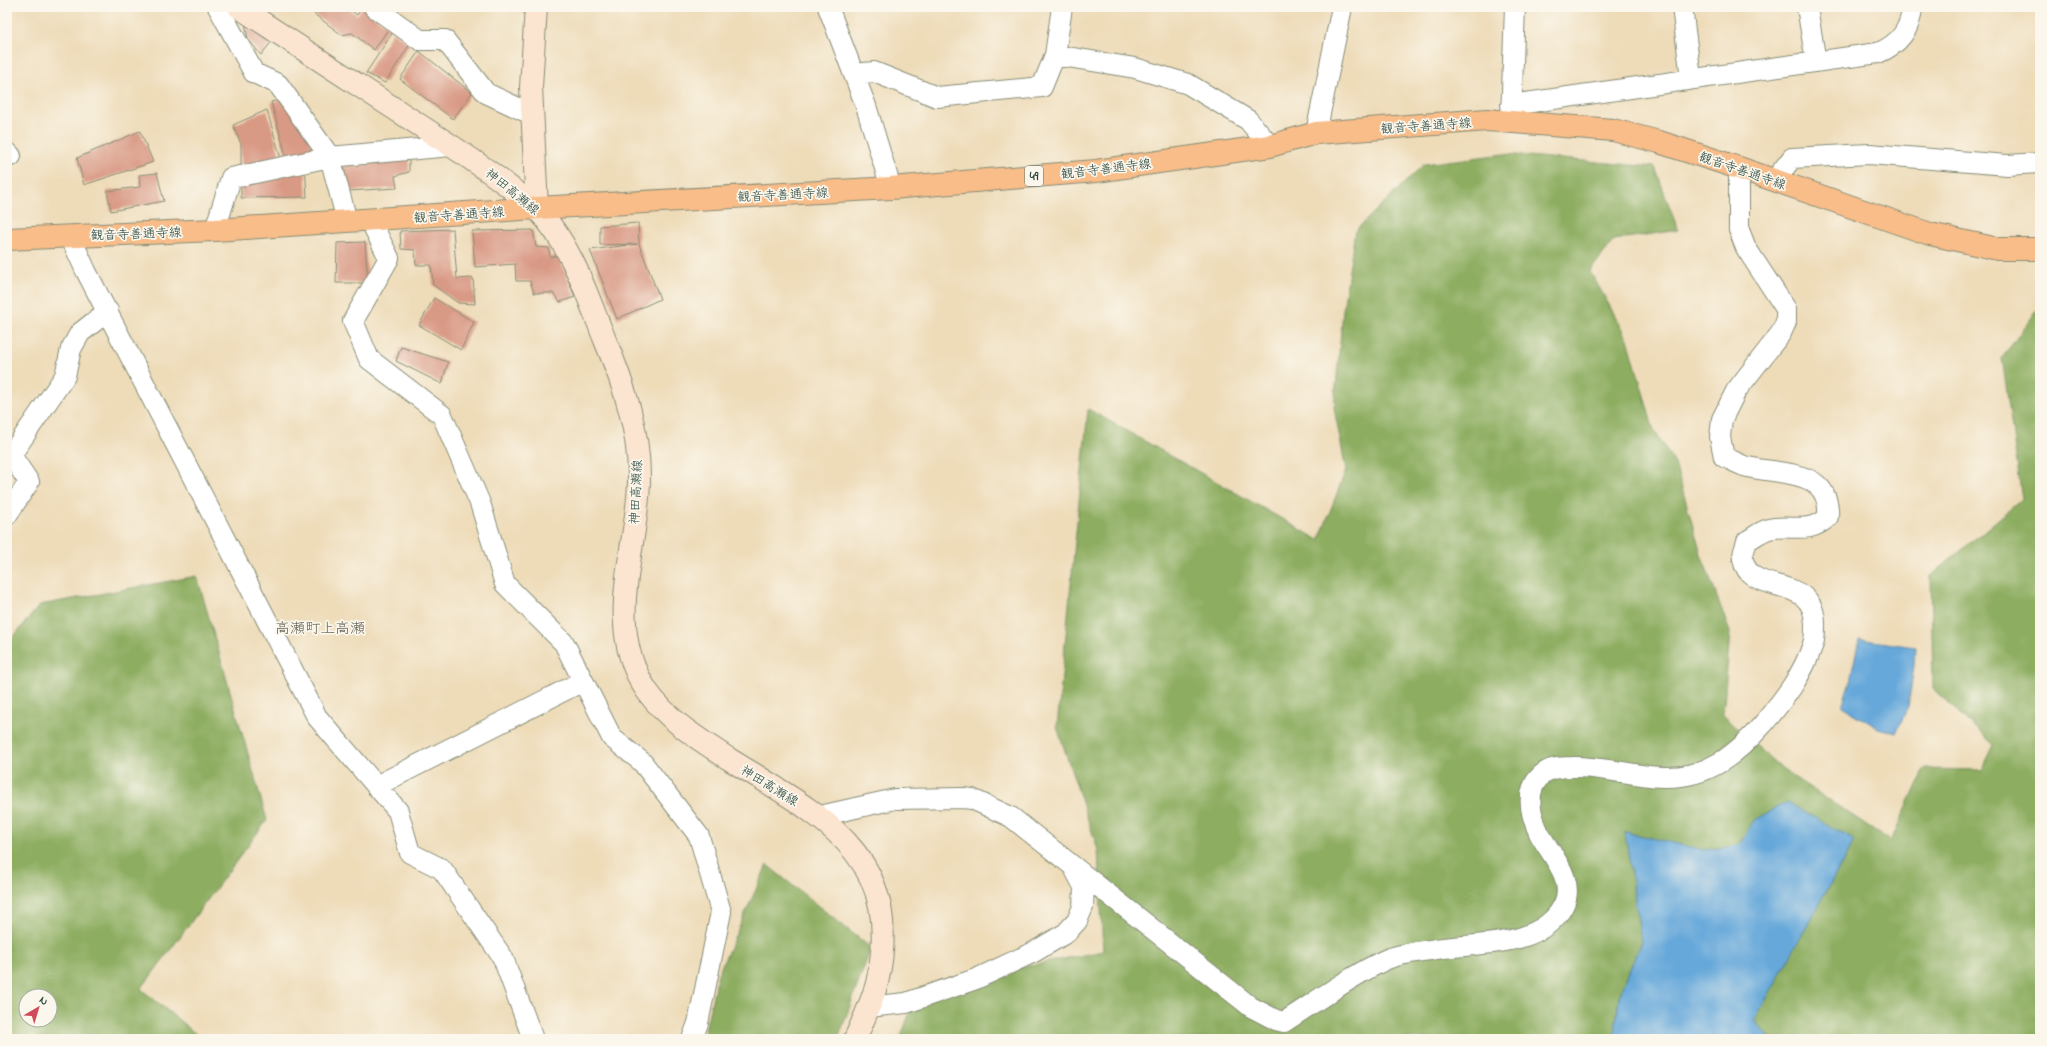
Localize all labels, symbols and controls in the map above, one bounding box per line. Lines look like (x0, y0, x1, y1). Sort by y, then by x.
street label: 観音寺善通寺線 (1380, 114, 1473, 139)
street label: 観音寺善通寺線 (1696, 148, 1790, 196)
street label: 観音寺善通寺線 (1060, 154, 1153, 184)
street label: 神田高瀬線 (481, 164, 544, 221)
road number: 49 (1025, 166, 1043, 186)
street label: 観音寺善通寺線 (737, 184, 830, 207)
street label: 観音寺善通寺線 (413, 203, 506, 228)
street label: 観音寺善通寺線 (90, 223, 183, 246)
street label: 神田高瀬線 (625, 458, 648, 525)
district label: 高瀬町上高瀬 (275, 618, 365, 640)
street label: 神田高瀬線 (737, 761, 803, 812)
north arrow (18, 988, 58, 1028)
text: N (36, 992, 51, 1010)

